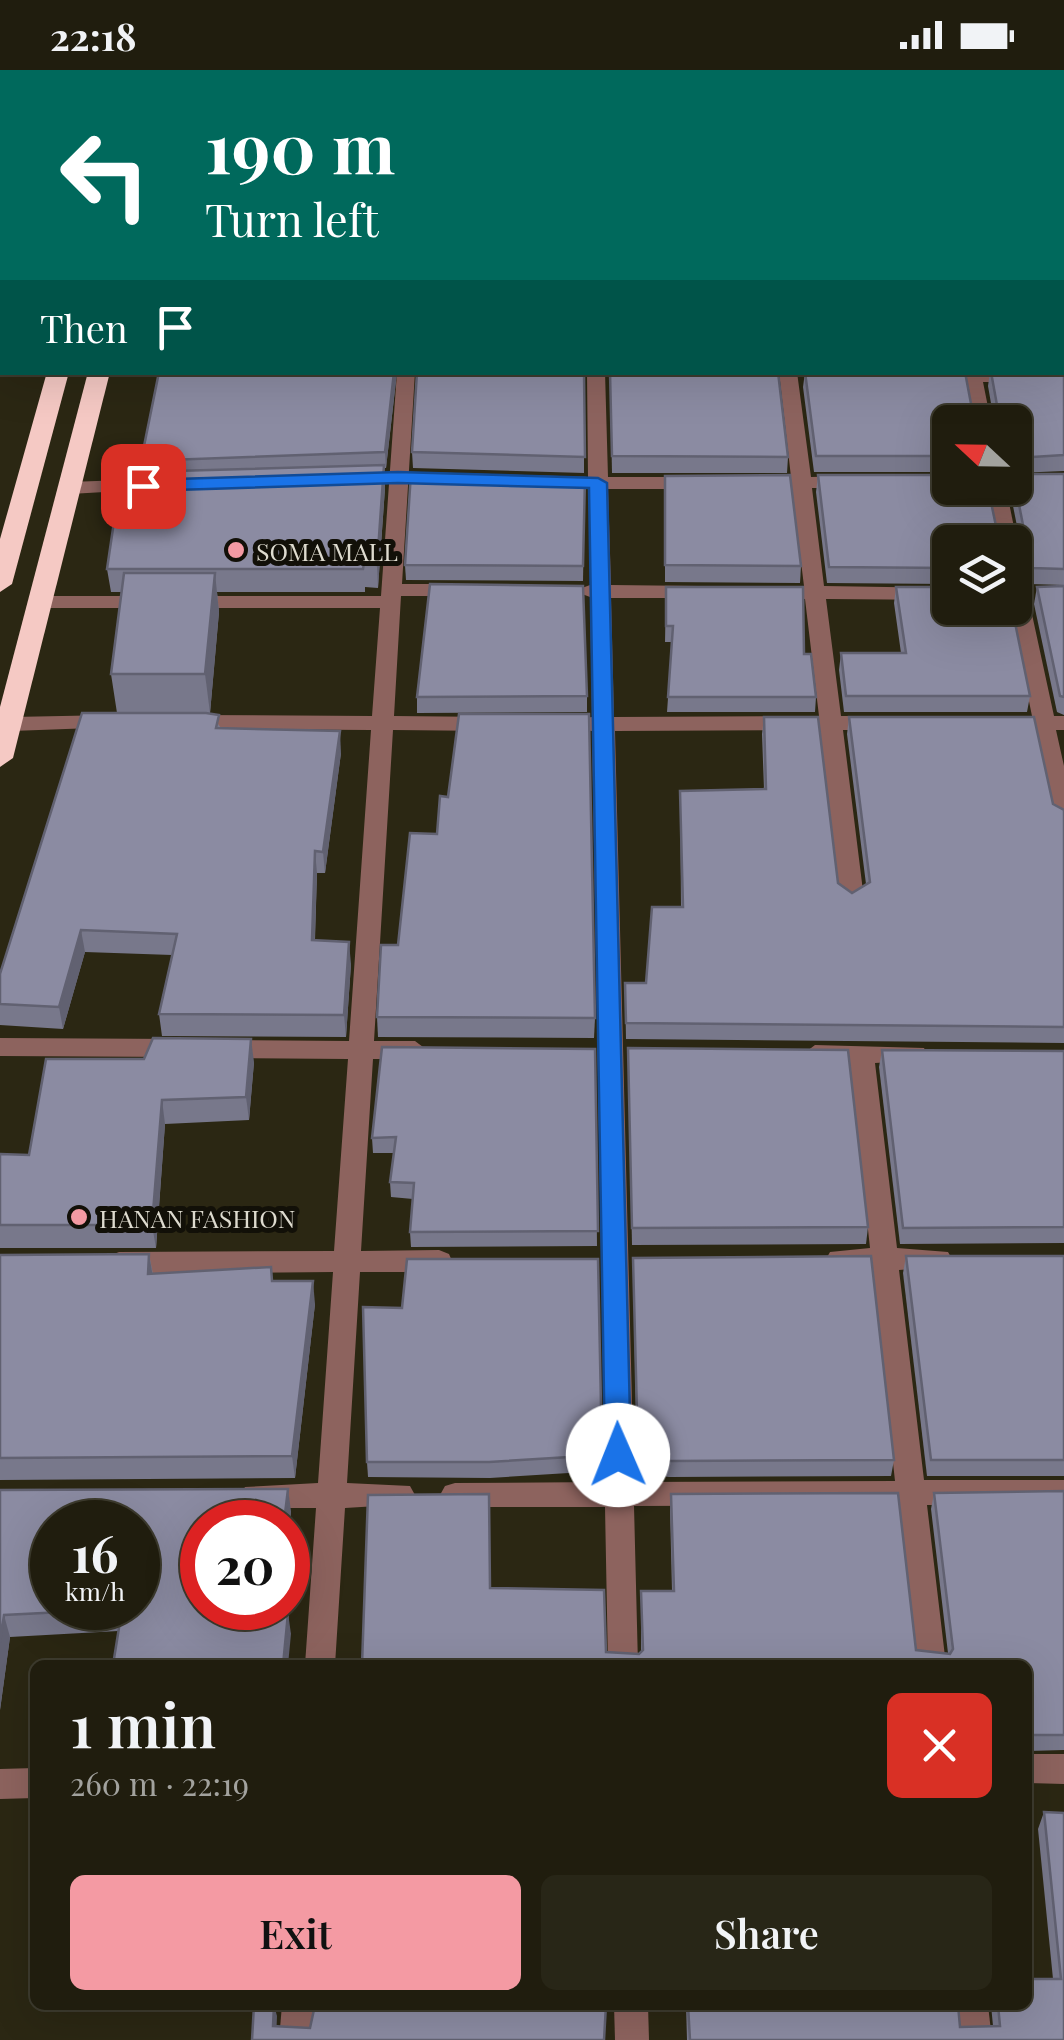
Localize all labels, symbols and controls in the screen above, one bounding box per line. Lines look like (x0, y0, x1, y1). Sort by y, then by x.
text: 22:18 (50, 10, 137, 61)
text: 190 m (205, 98, 395, 192)
icon: left (40, 110, 170, 240)
text: Turn left (205, 188, 379, 248)
icon: arrive (148, 300, 203, 355)
text: Then (40, 302, 128, 353)
north arrow (932, 405, 1032, 505)
map controls (932, 405, 1032, 625)
pin (101, 444, 186, 529)
icon: arrive (116, 459, 171, 514)
button: layers (932, 525, 1032, 625)
place label: SOMA MALL (256, 534, 398, 567)
marker: SOMA MALL (225, 539, 247, 561)
place label: HANAN FASHION (99, 1201, 295, 1234)
marker: HANAN FASHION (68, 1206, 90, 1228)
position arrow (566, 1403, 670, 1507)
speed limit sign: 20 (180, 1500, 310, 1630)
text: 16 (71, 1519, 119, 1586)
text: km/h (65, 1574, 125, 1607)
text: 1 min (70, 1683, 216, 1763)
button: close (887, 1693, 992, 1798)
text: 260 m · 22:19 (70, 1761, 249, 1804)
button: Exit (70, 1875, 521, 1990)
button: Share (541, 1875, 992, 1990)

